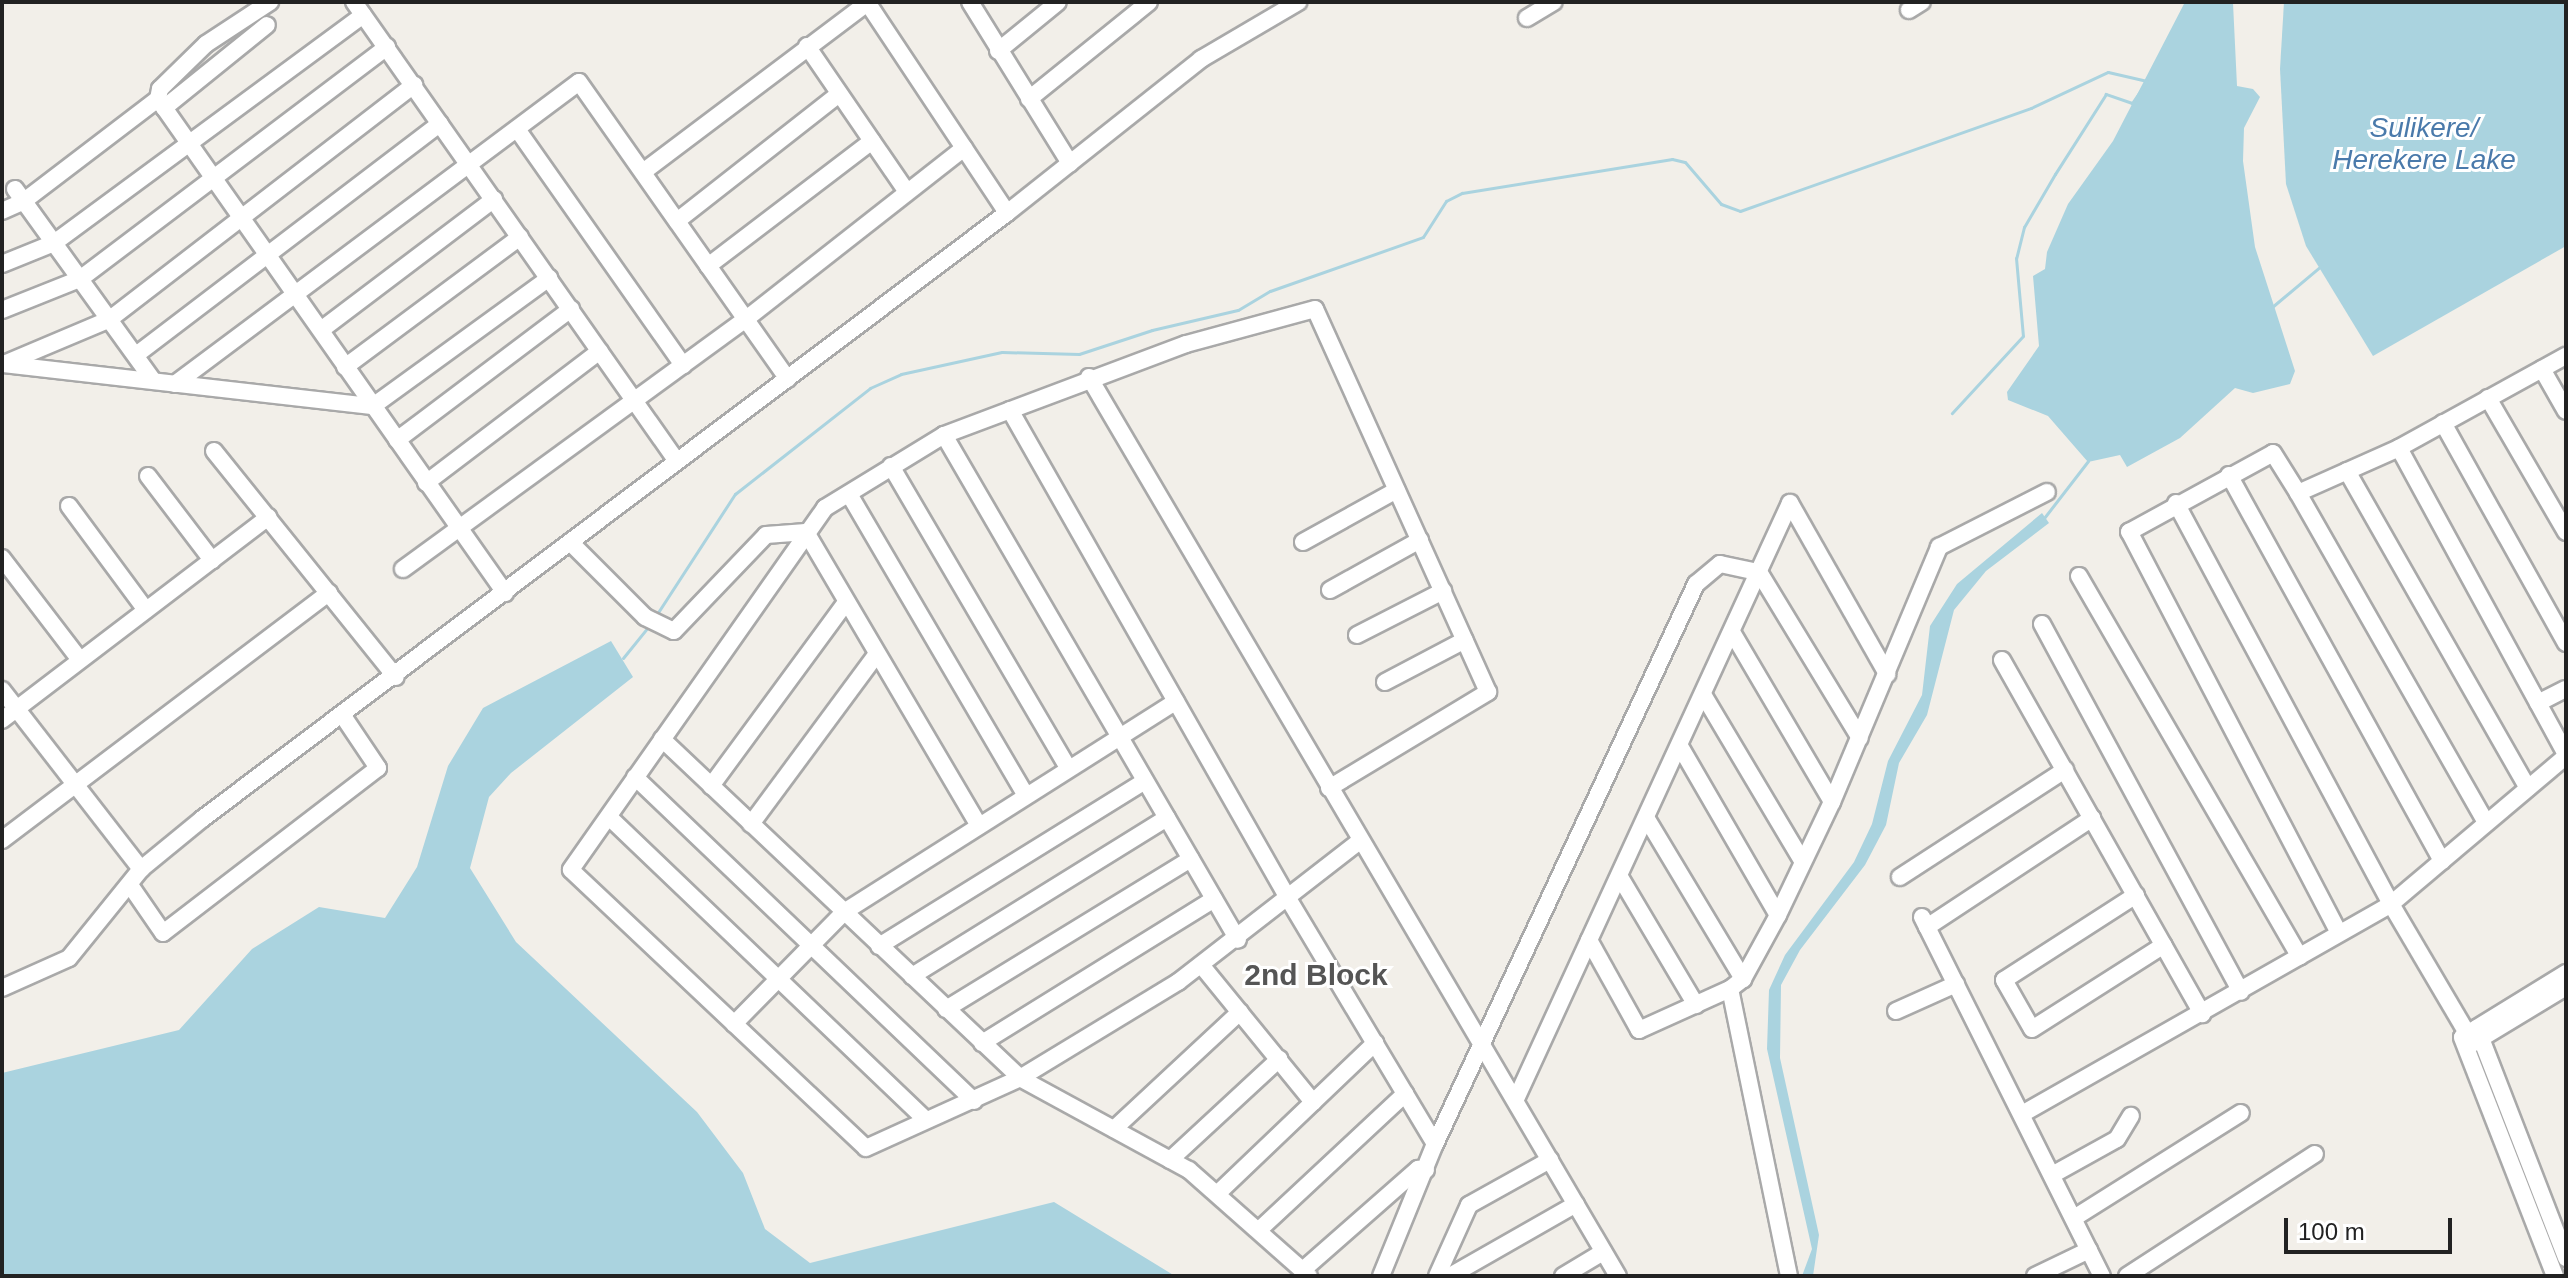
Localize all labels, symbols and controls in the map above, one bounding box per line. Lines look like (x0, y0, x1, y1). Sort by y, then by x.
water label: Sulikere/ Herekere Lake (2332, 111, 2516, 177)
district label: 2nd Block (1244, 957, 1388, 993)
scale bar (2288, 1202, 2456, 1252)
text: 100 m (2298, 1218, 2365, 1245)

